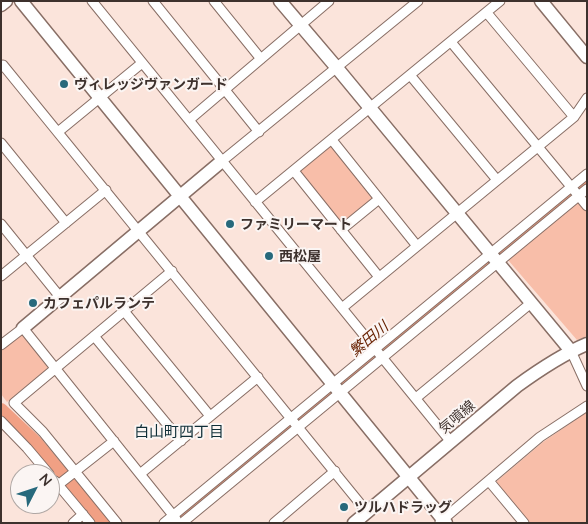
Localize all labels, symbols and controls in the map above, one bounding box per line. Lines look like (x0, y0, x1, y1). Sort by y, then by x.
place label: ヴィレッジヴァンガード (74, 76, 228, 92)
marker: ヴィレッジヴァンガード (58, 78, 70, 90)
place label: ファミリーマート (240, 216, 352, 232)
marker: ファミリーマート (224, 218, 236, 230)
place label: 西松屋 (279, 248, 321, 264)
marker: 西松屋 (263, 250, 275, 262)
place label: カフェパルランテ (43, 295, 155, 311)
marker: カフェパルランテ (27, 297, 39, 309)
water label: 繁田川 (346, 318, 392, 360)
street label: 気噴線 (436, 397, 478, 437)
district label: 白山町四丁目 (134, 423, 224, 441)
north arrow (10, 464, 60, 514)
text: N (36, 470, 56, 489)
place label: ツルハドラッグ (354, 499, 452, 515)
marker: ツルハドラッグ (338, 501, 350, 513)

